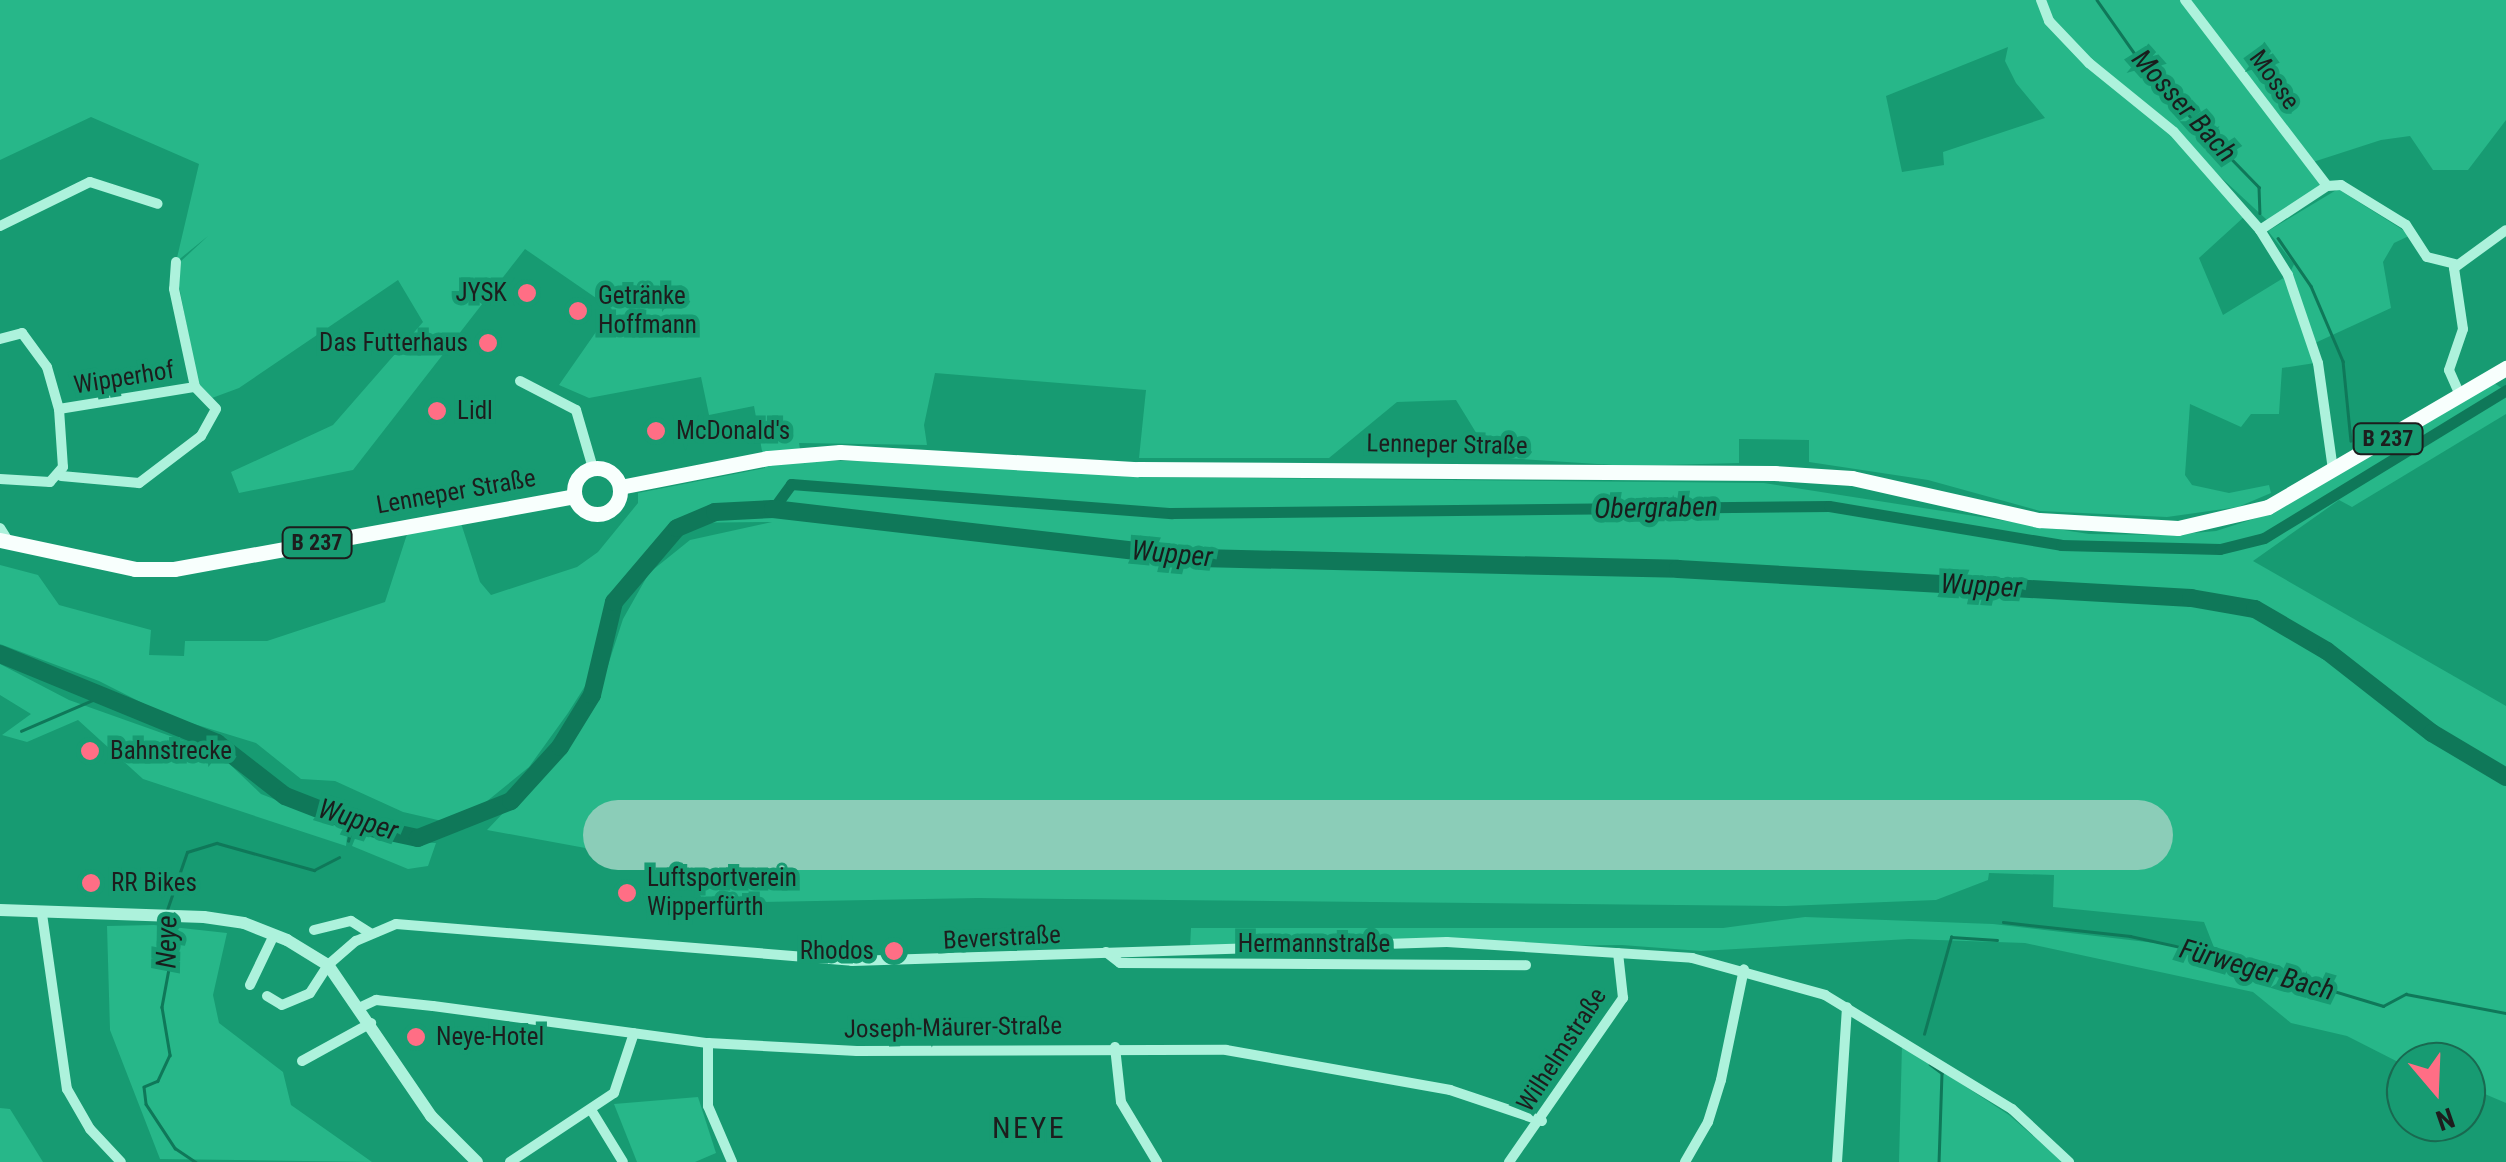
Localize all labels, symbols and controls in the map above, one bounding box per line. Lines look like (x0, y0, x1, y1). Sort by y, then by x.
water label: Mosser Bach (2125, 43, 2243, 169)
street label: Mosse (2242, 45, 2306, 115)
place label: JYSK (455, 278, 507, 308)
marker: JYSK (516, 282, 538, 304)
place label: Getränke Hoffmann (598, 282, 697, 341)
marker: Getränke Hoffmann (567, 300, 589, 322)
place label: Das Futterhaus (319, 328, 468, 358)
marker: Das Futterhaus (477, 332, 499, 354)
street label: Wipperhof (72, 355, 176, 401)
place label: Lidl (457, 396, 493, 426)
marker: Lidl (426, 400, 448, 422)
place label: McDonald's (676, 416, 790, 446)
marker: McDonald's (645, 420, 667, 442)
road number: B 237 (2350, 422, 2426, 456)
street label: Lenneper Straße (1366, 429, 1528, 461)
street label: Lenneper Straße (374, 463, 538, 521)
water label: Obergraben (1594, 490, 1718, 526)
road number: B 237 (280, 526, 354, 560)
water label: Wupper (1130, 534, 1214, 574)
water label: Wupper (1940, 567, 2022, 605)
place label: Bahnstrecke (110, 736, 232, 766)
marker: Bahnstrecke (79, 740, 101, 762)
water label: Wupper (314, 792, 402, 848)
place label: Luftsportverein Wipperfürth (647, 864, 797, 923)
place label: RR Bikes (111, 868, 197, 898)
marker: RR Bikes (80, 872, 102, 894)
marker: Luftsportverein Wipperfürth (616, 882, 638, 904)
water label: Neye (150, 915, 184, 969)
street label: Beverstraße (942, 920, 1062, 956)
street label: Hermannstraße (1238, 929, 1390, 959)
water label: Fürweger Bach (2176, 932, 2338, 1008)
place label: Rhodos (800, 936, 874, 966)
marker: Rhodos (883, 940, 905, 962)
street label: Wilhelmstraße (1511, 982, 1613, 1118)
street label: Joseph-Mäurer-Straße (844, 1011, 1062, 1045)
place label: Neye-Hotel (436, 1022, 544, 1052)
marker: Neye-Hotel (405, 1026, 427, 1048)
north arrow (2386, 1042, 2486, 1142)
text: N (2432, 1101, 2459, 1137)
district label: NEYE (992, 1110, 1066, 1146)

